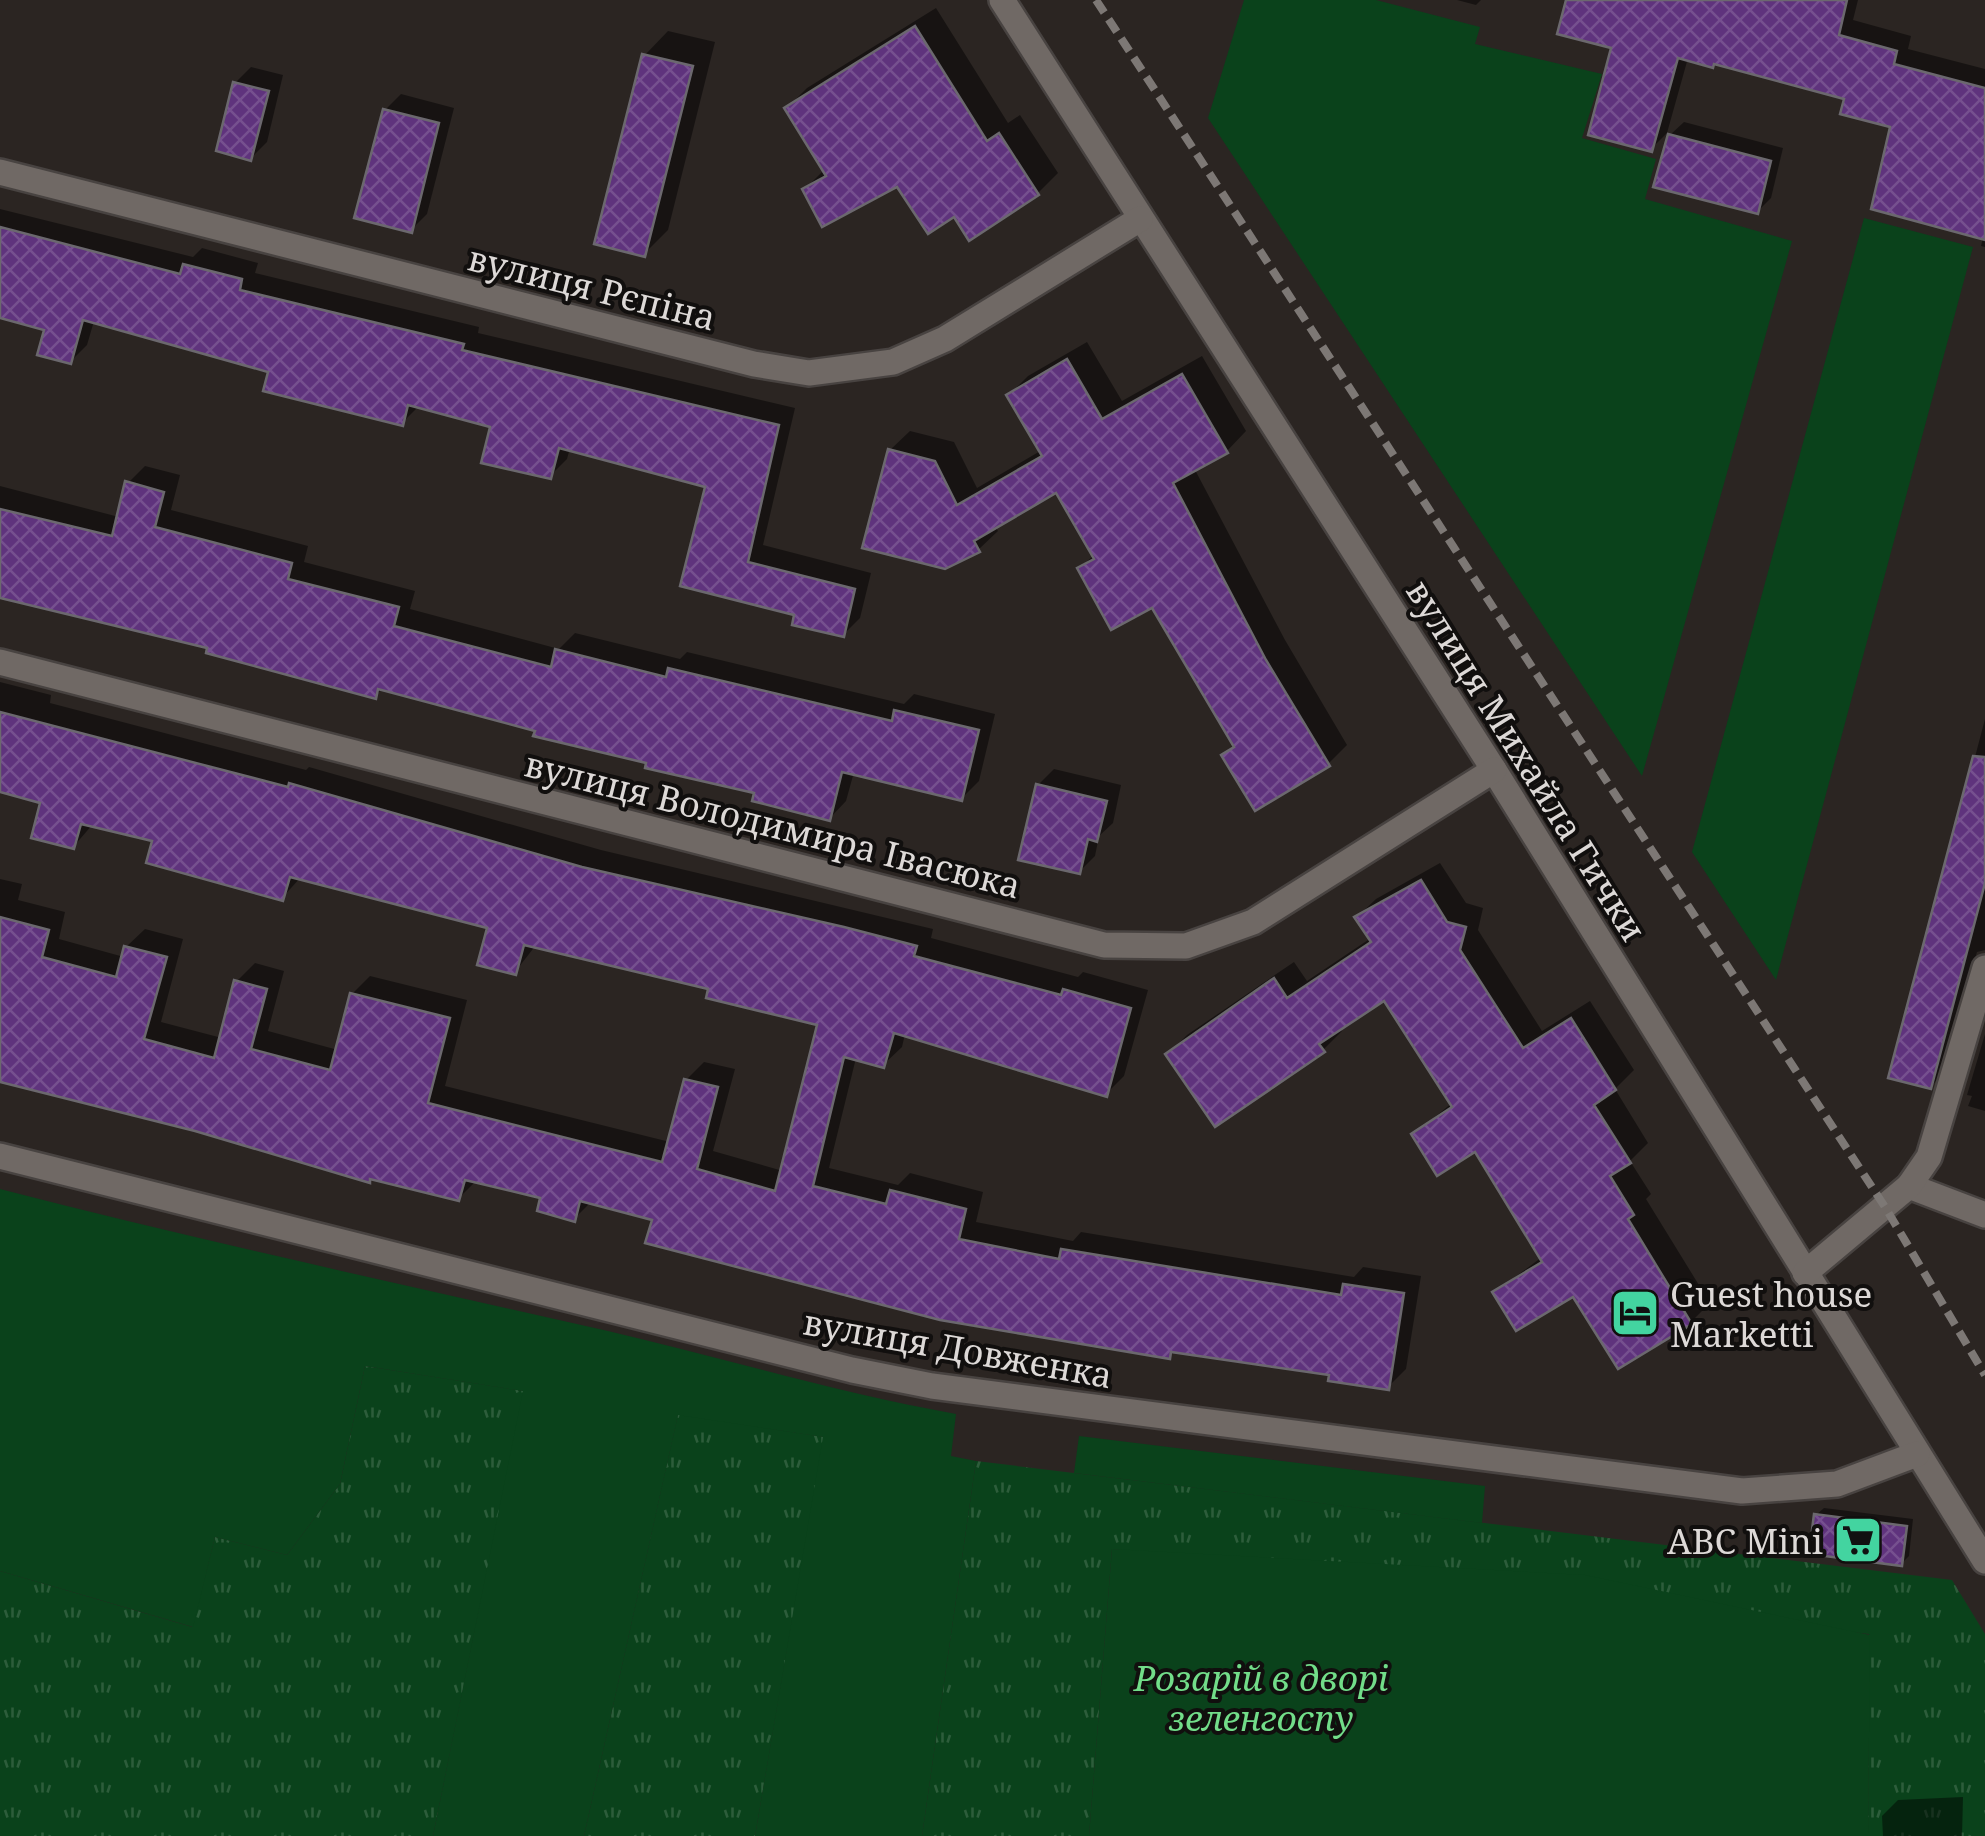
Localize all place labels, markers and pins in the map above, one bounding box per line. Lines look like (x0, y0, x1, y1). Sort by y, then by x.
place label: Guest house Marketti (1670, 1270, 1872, 1357)
hotel icon: Guest house Marketti (1609, 1287, 1661, 1339)
supermarket icon: ABC Mini (1832, 1514, 1884, 1566)
place label: ABC Mini (1667, 1517, 1823, 1564)

